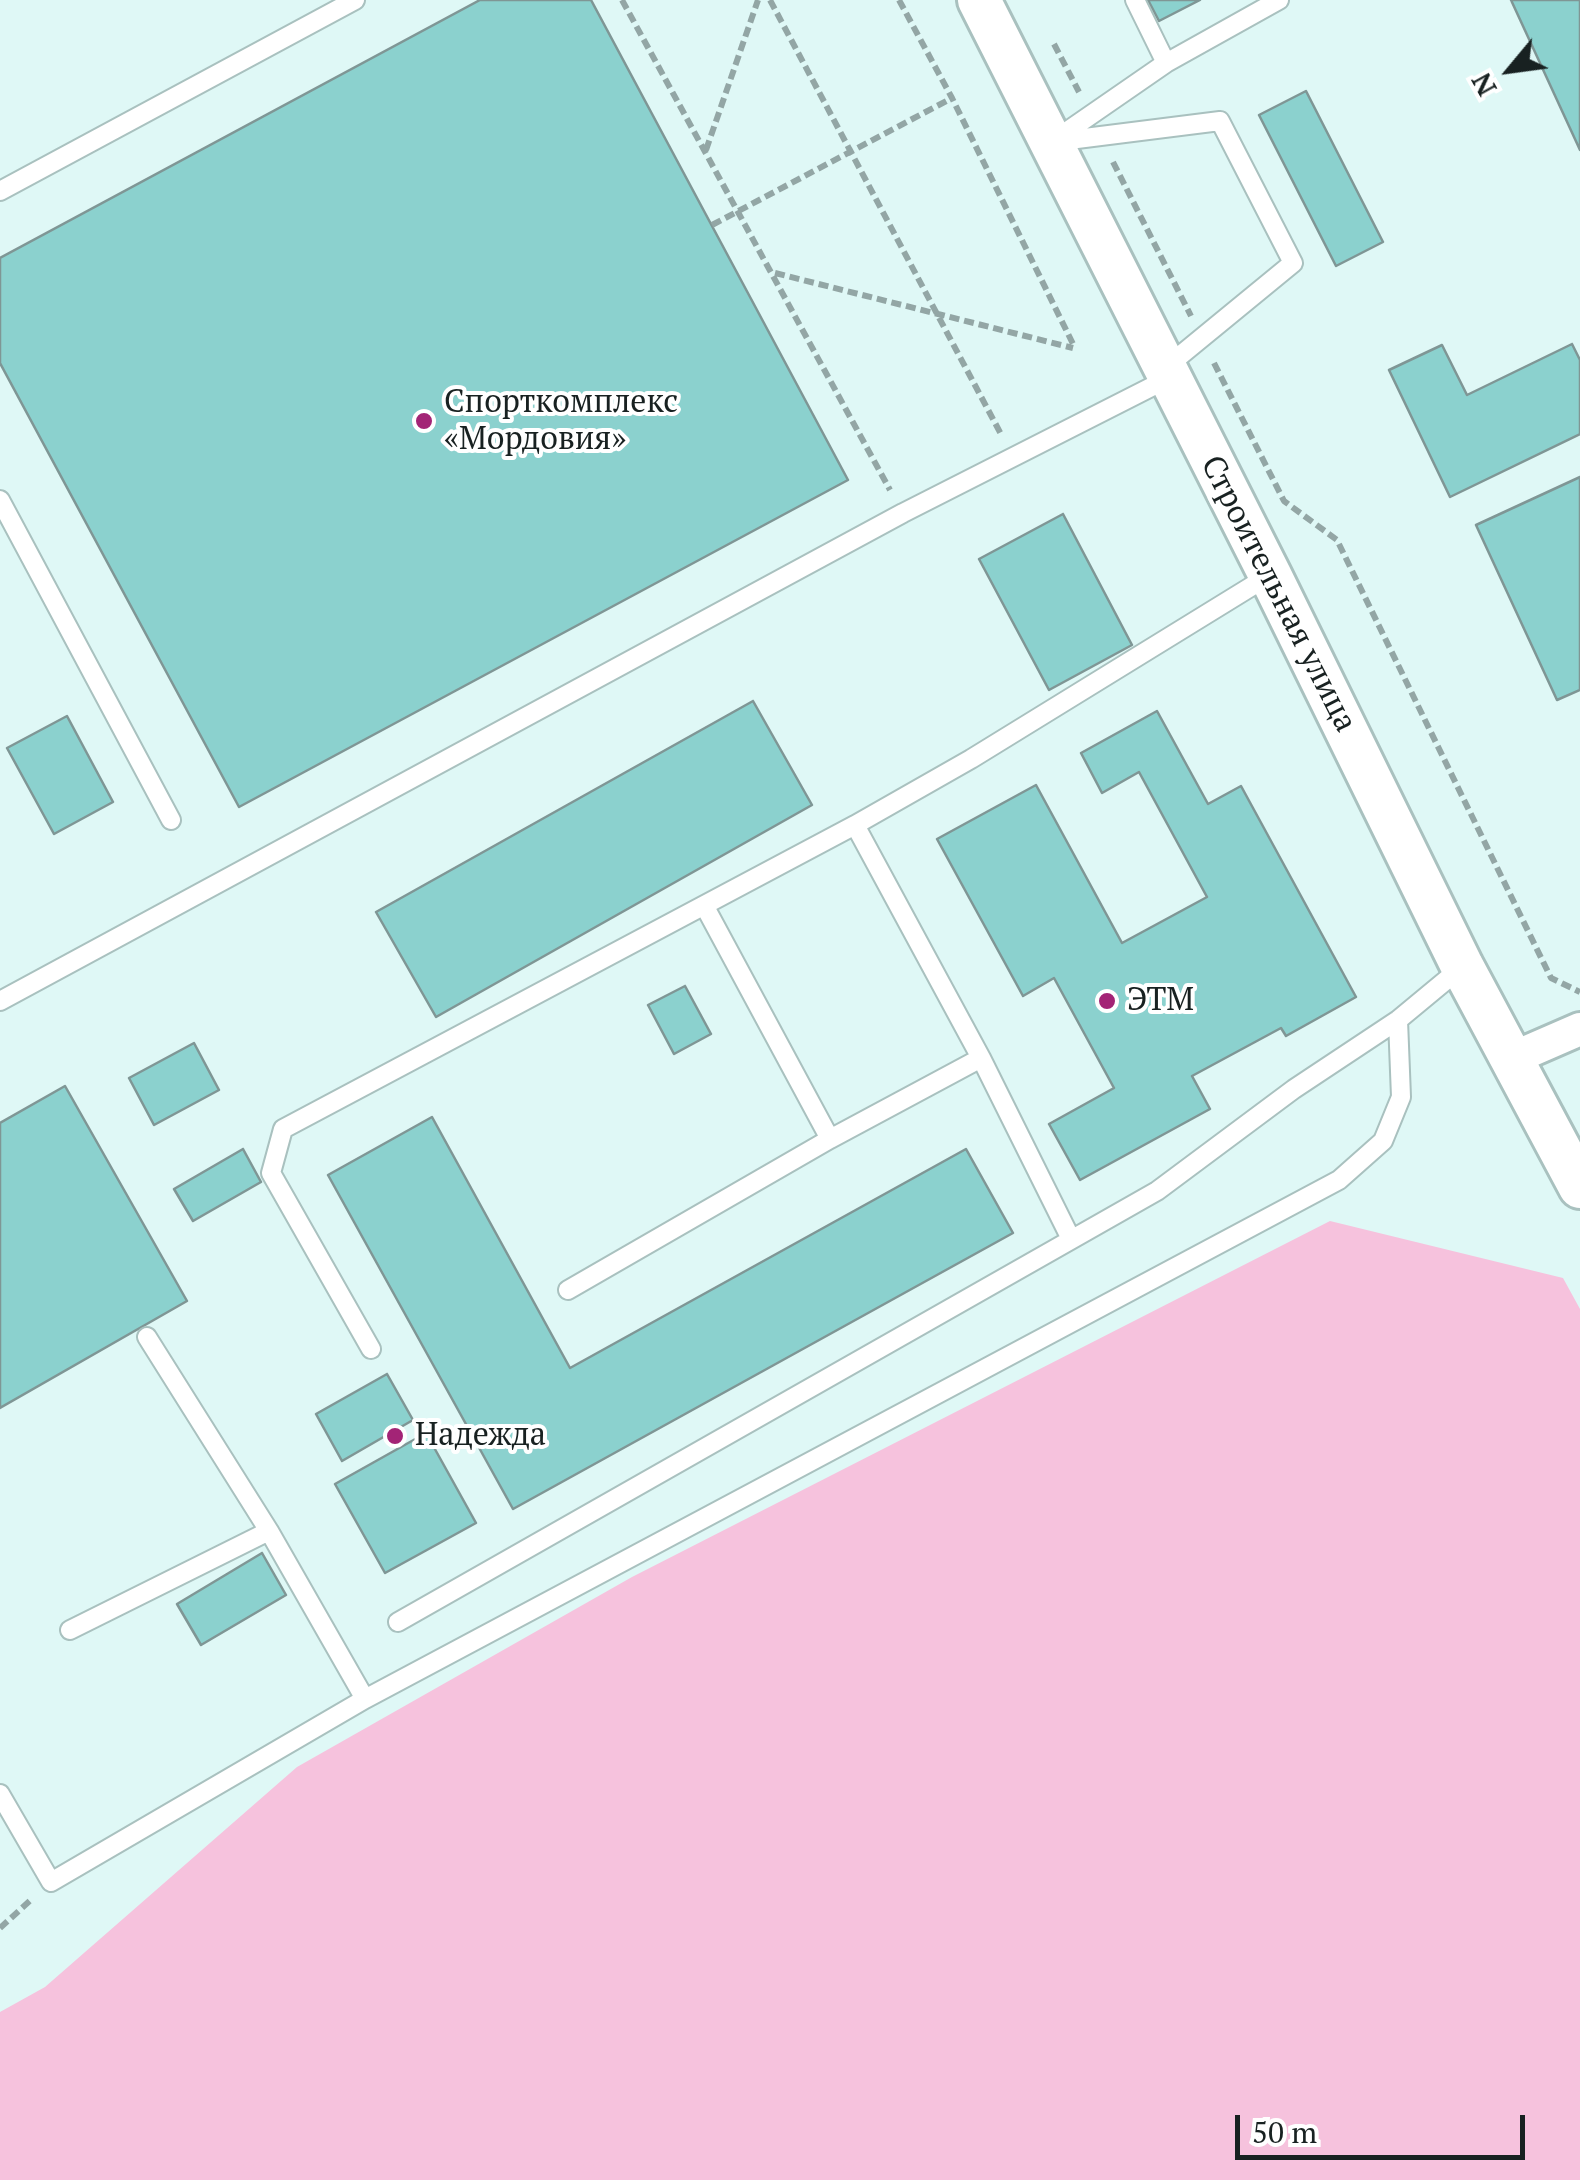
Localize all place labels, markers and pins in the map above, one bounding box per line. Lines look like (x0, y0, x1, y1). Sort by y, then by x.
place label: Спорткомплекс «Мордовия» (444, 384, 678, 459)
marker: Спорткомплекс «Мордовия» (413, 410, 435, 432)
place label: ЭТМ (1127, 982, 1194, 1020)
marker: ЭТМ (1096, 990, 1118, 1012)
place label: Надежда (415, 1417, 546, 1455)
marker: Надежда (384, 1425, 406, 1447)

